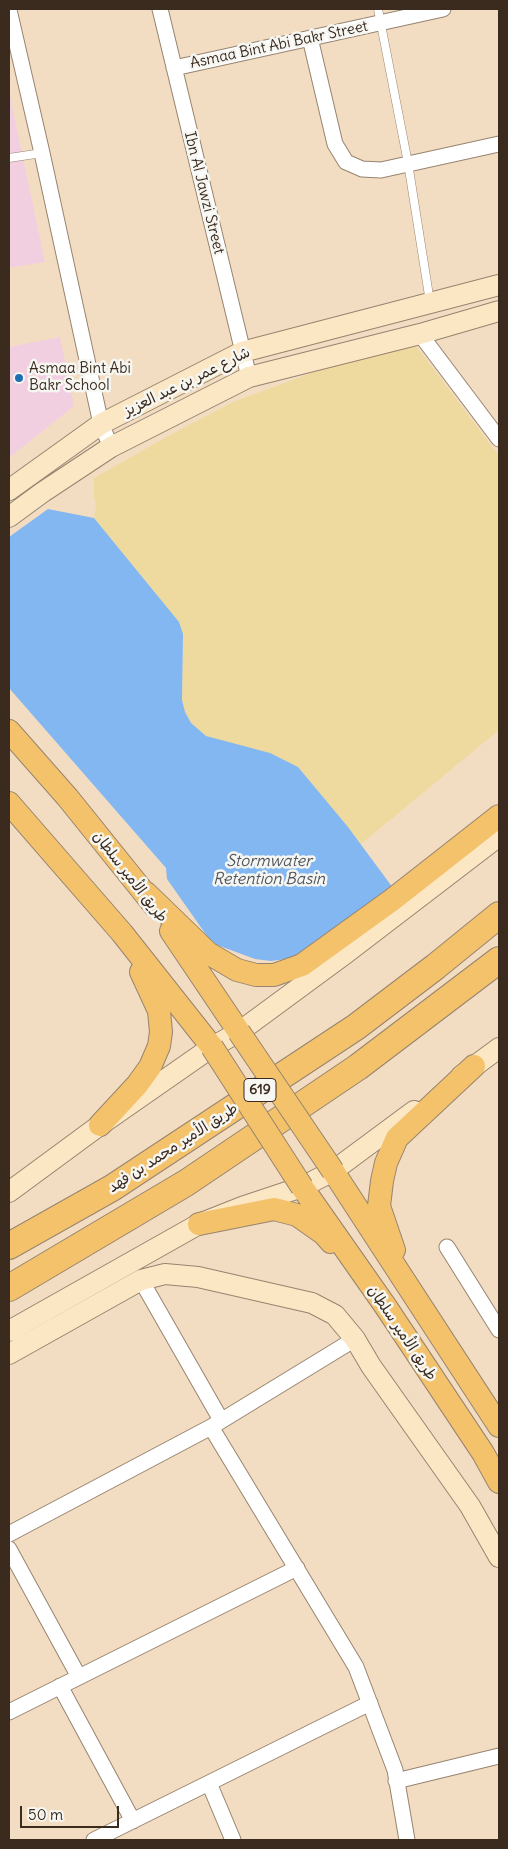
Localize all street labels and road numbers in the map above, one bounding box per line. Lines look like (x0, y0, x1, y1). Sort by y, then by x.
street label: Asmaa Bint Abi Bakr Street (189, 17, 369, 73)
street label: Ibn Al Jawzi Street (180, 130, 228, 256)
street label: شارع عمر بن عبد العزيز (121, 344, 253, 420)
street label: طريق الأمير سلطان (89, 828, 171, 926)
road number: 619 (244, 1078, 276, 1102)
street label: طريق الأمير محمد بن فهد (105, 1099, 241, 1197)
street label: طريق الأمير سلطان (364, 1282, 440, 1384)

